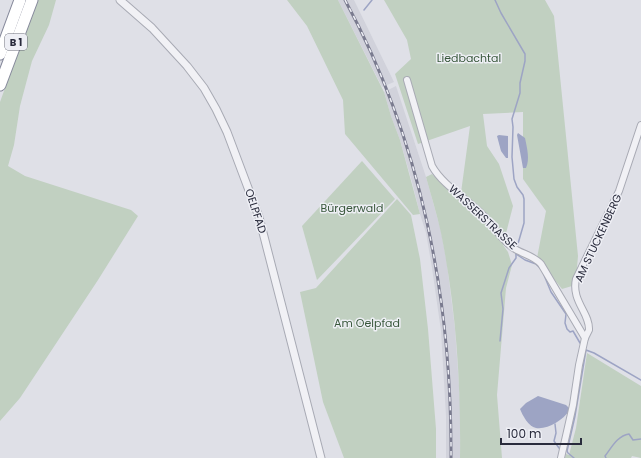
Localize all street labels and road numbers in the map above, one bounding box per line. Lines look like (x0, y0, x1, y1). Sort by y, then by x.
road number: B 1 (5, 34, 27, 50)
street label: WASSERSTRASSE (445, 181, 521, 253)
street label: OELPFAD (241, 187, 271, 236)
street label: AM STUCKENBERG (571, 191, 626, 285)

